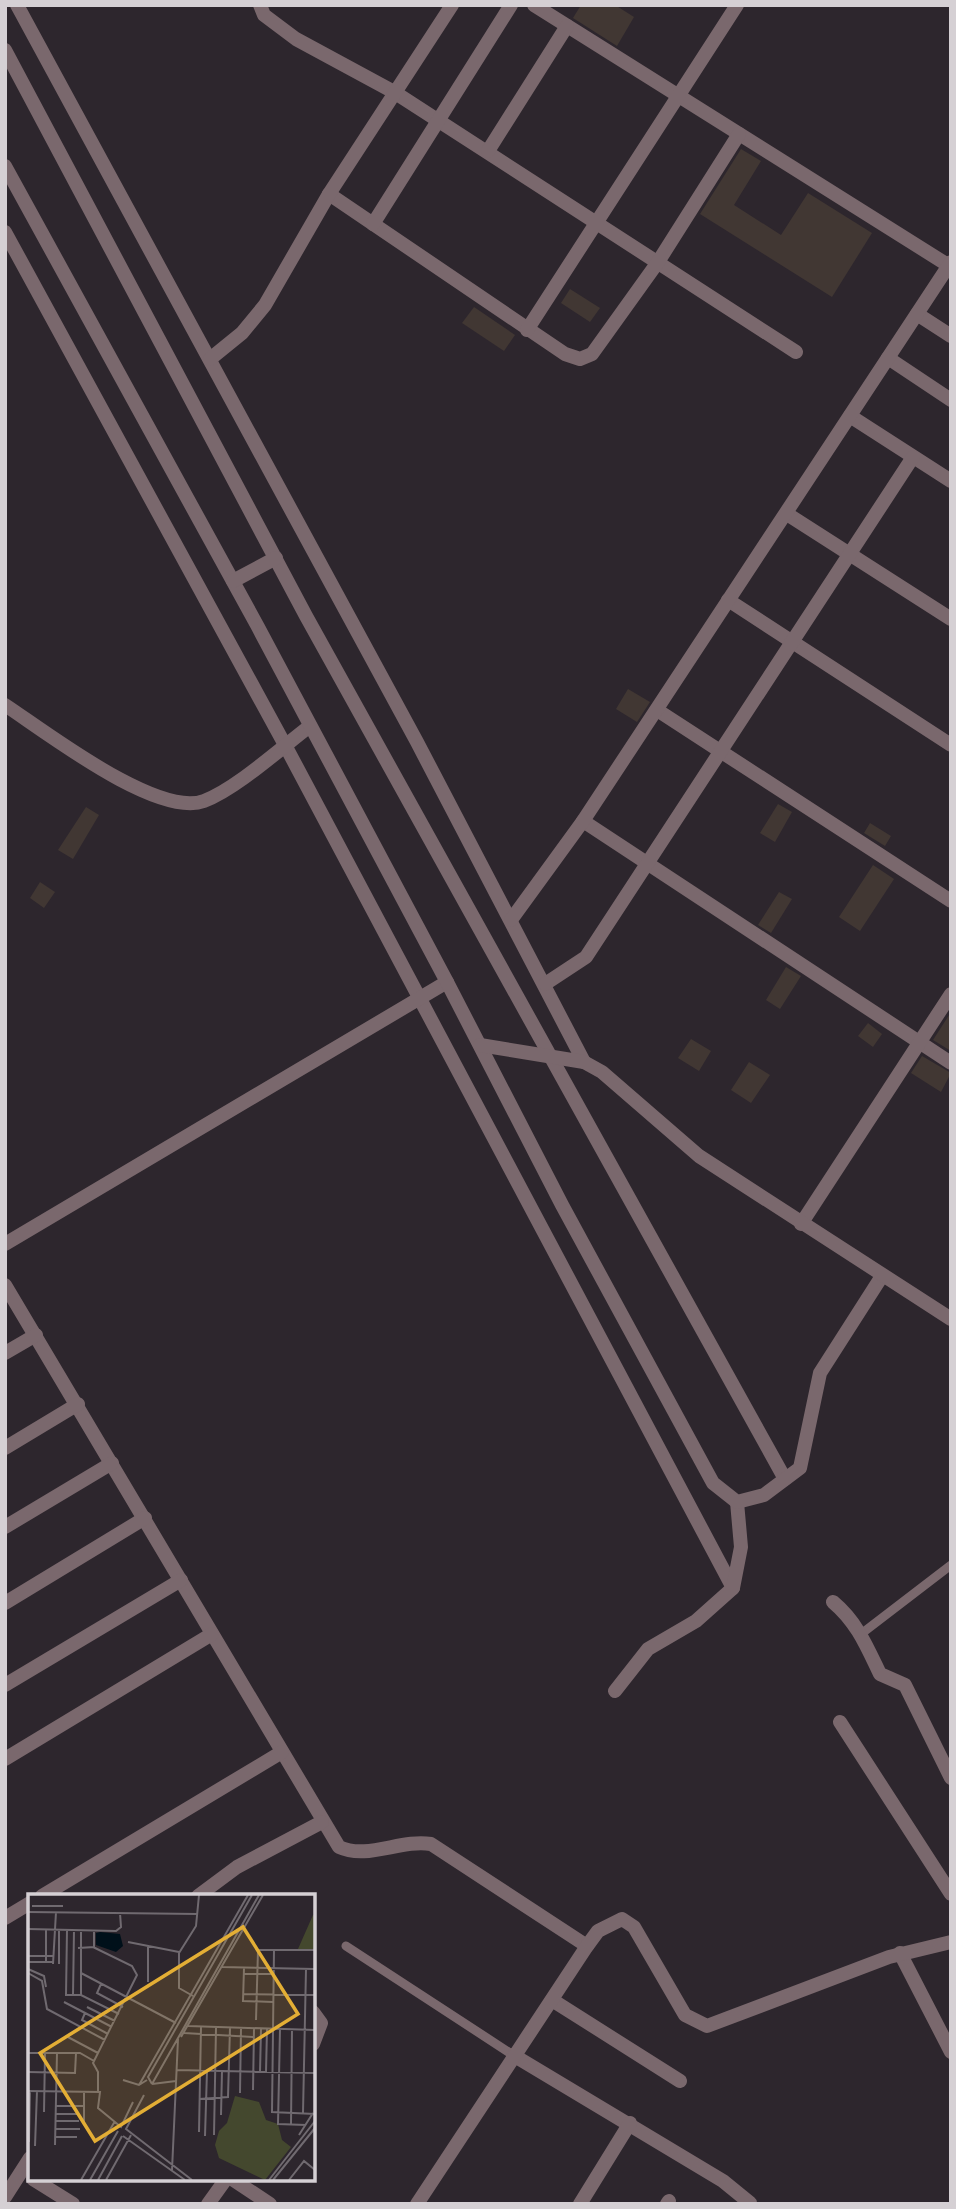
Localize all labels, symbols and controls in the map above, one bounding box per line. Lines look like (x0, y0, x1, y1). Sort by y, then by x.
inset map (28, 1894, 315, 2181)

